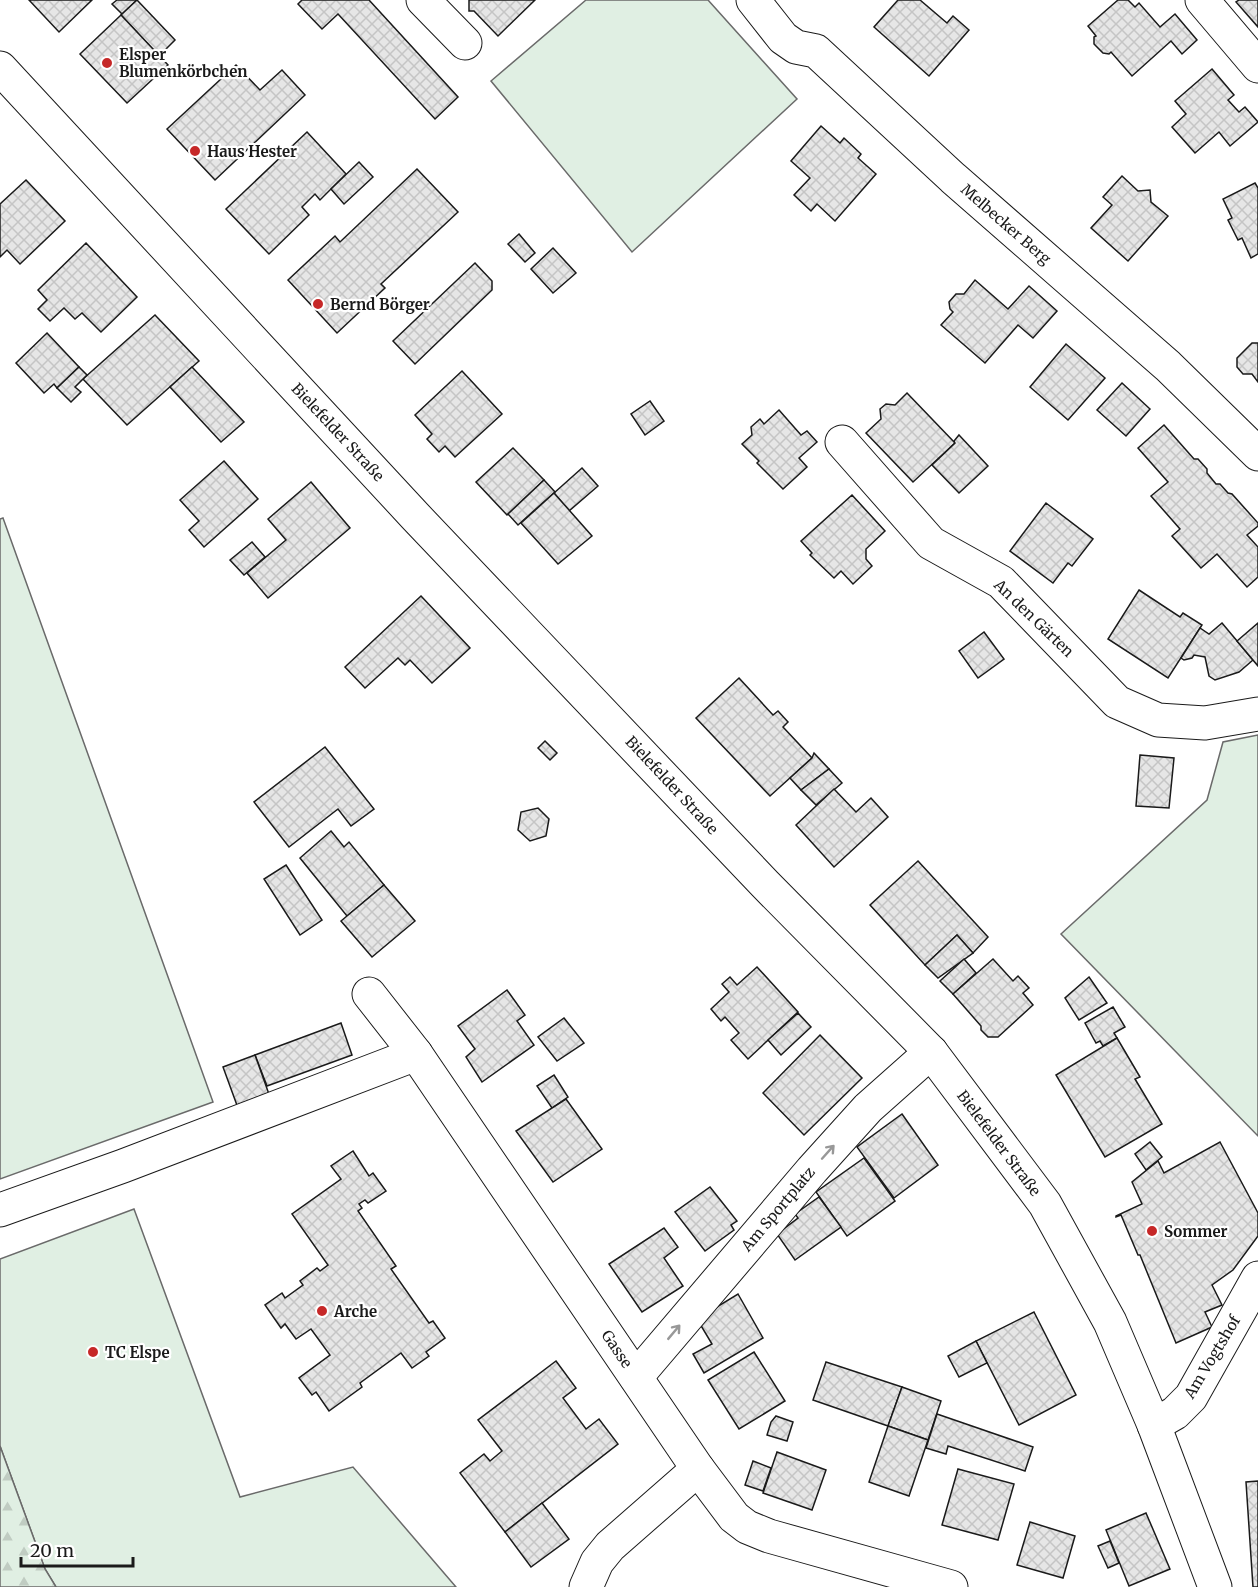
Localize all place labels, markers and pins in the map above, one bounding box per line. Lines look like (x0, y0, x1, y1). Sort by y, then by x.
place label: Elsper Blumenkörbchen (119, 45, 247, 81)
marker: Elsper Blumenkörbchen (100, 56, 114, 70)
place label: Haus Hester (207, 142, 297, 161)
marker: Haus Hester (188, 144, 202, 158)
place label: Bernd Börger (330, 295, 430, 314)
marker: Bernd Börger (311, 297, 325, 311)
place label: Sommer (1164, 1222, 1227, 1241)
marker: Sommer (1145, 1224, 1159, 1238)
place label: Arche (333, 1302, 377, 1321)
marker: Arche (315, 1304, 329, 1318)
place label: TC Elspe (105, 1343, 170, 1362)
marker: TC Elspe (86, 1345, 100, 1359)

